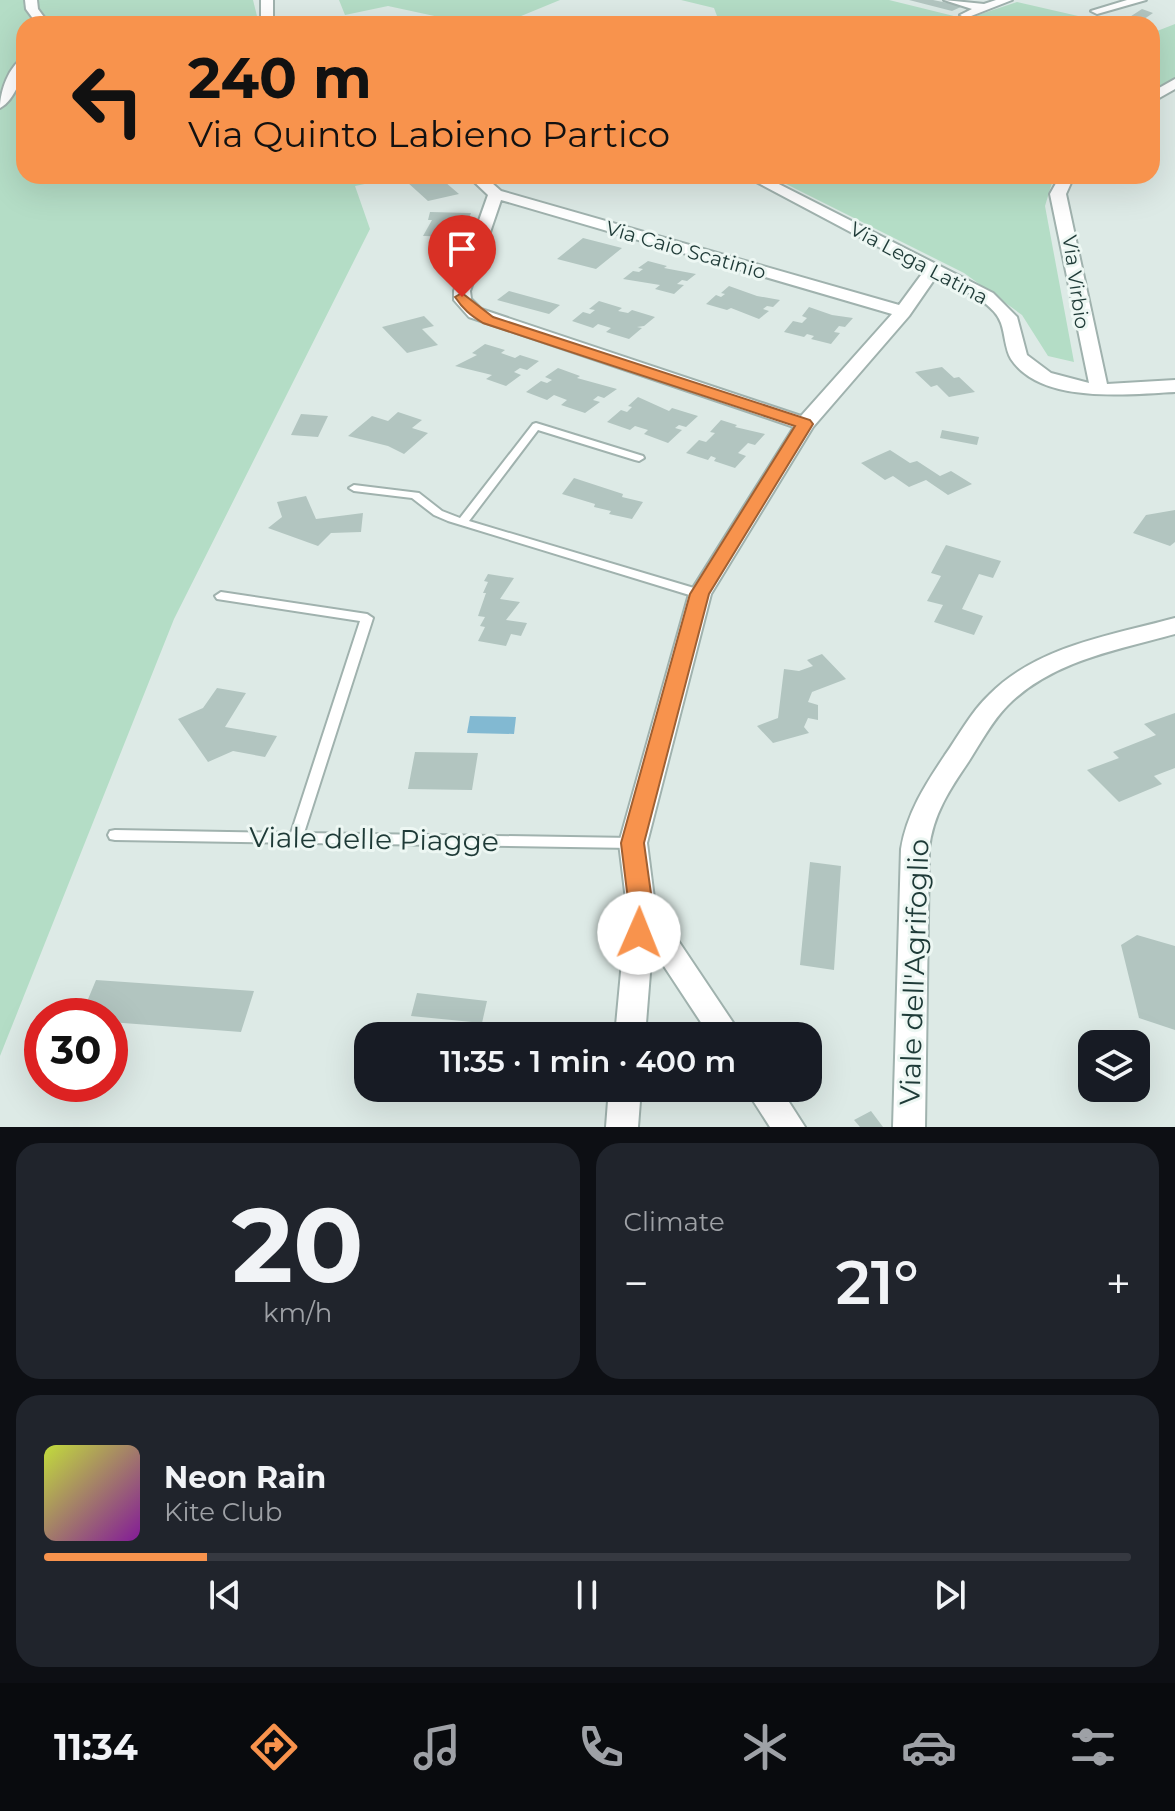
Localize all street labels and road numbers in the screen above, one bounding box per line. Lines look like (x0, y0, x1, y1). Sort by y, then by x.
street label: Via Caio Scatinio (603, 216, 769, 284)
street label: Via Lega Latina (846, 217, 992, 309)
street label: Via Virbio (1058, 234, 1094, 330)
street label: Viale delle Piagge (249, 820, 499, 858)
street label: Viale dell'Agrifoglio (892, 838, 936, 1106)

